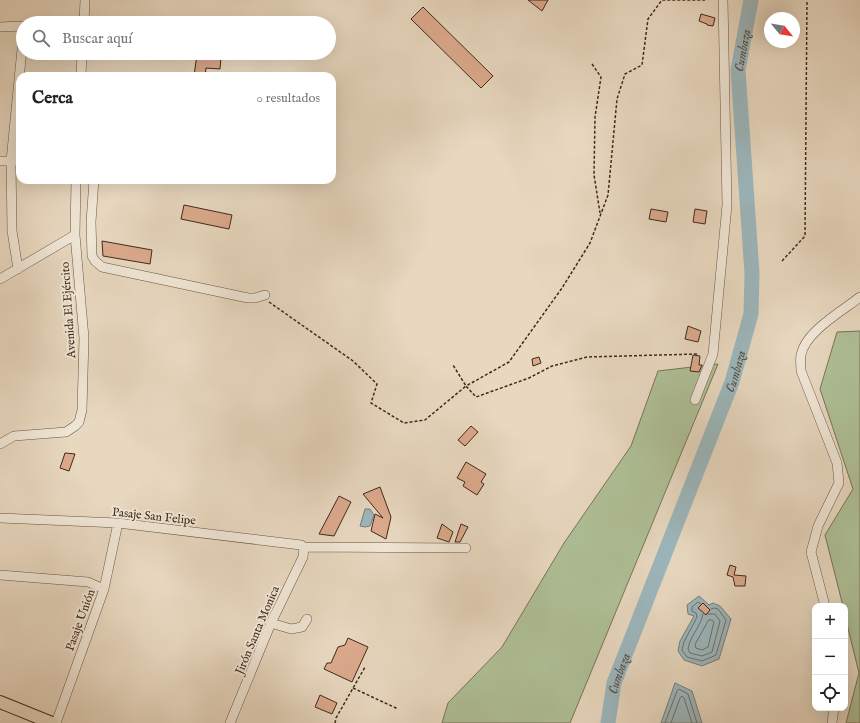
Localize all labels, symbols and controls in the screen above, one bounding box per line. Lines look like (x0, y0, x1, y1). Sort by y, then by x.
north arrow (764, 12, 800, 48)
search box (16, 16, 336, 60)
icon: search (30, 27, 52, 49)
water label: Cumbaza (731, 28, 755, 73)
text: Buscar aquí (62, 29, 132, 48)
text: Cerca (32, 88, 73, 109)
text: 0 resultados (257, 90, 320, 107)
street label: Avenida El Ejército (58, 261, 79, 360)
water label: Cumbaza (722, 348, 750, 395)
street label: Pasaje San Felipe (111, 505, 197, 529)
street label: Jirón Santa Monica (231, 583, 284, 679)
street label: Pasaje Unión (62, 587, 99, 653)
map controls (812, 603, 848, 711)
button: + (812, 603, 848, 639)
button: − (812, 639, 848, 675)
water label: Cumbaza (605, 650, 635, 695)
button: locate (812, 675, 848, 711)

